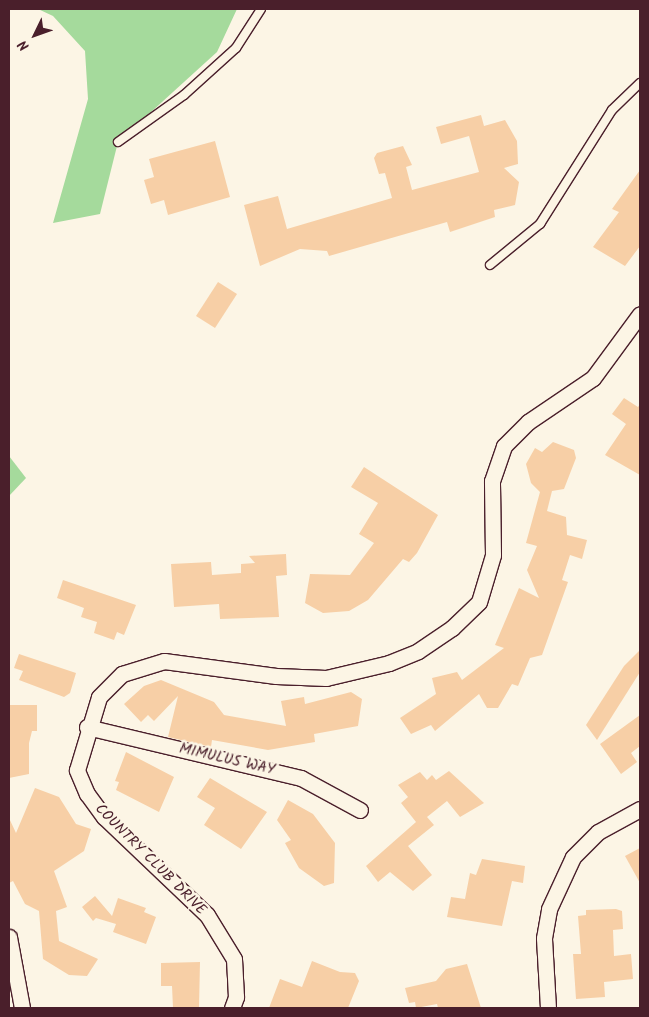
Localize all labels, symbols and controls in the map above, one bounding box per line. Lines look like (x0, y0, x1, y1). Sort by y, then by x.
north arrow (10, 10, 60, 60)
text: N (13, 34, 35, 56)
street label: MIMULUS WAY (177, 740, 277, 780)
street label: COUNTRY CLUB DRIVE (91, 801, 209, 919)

